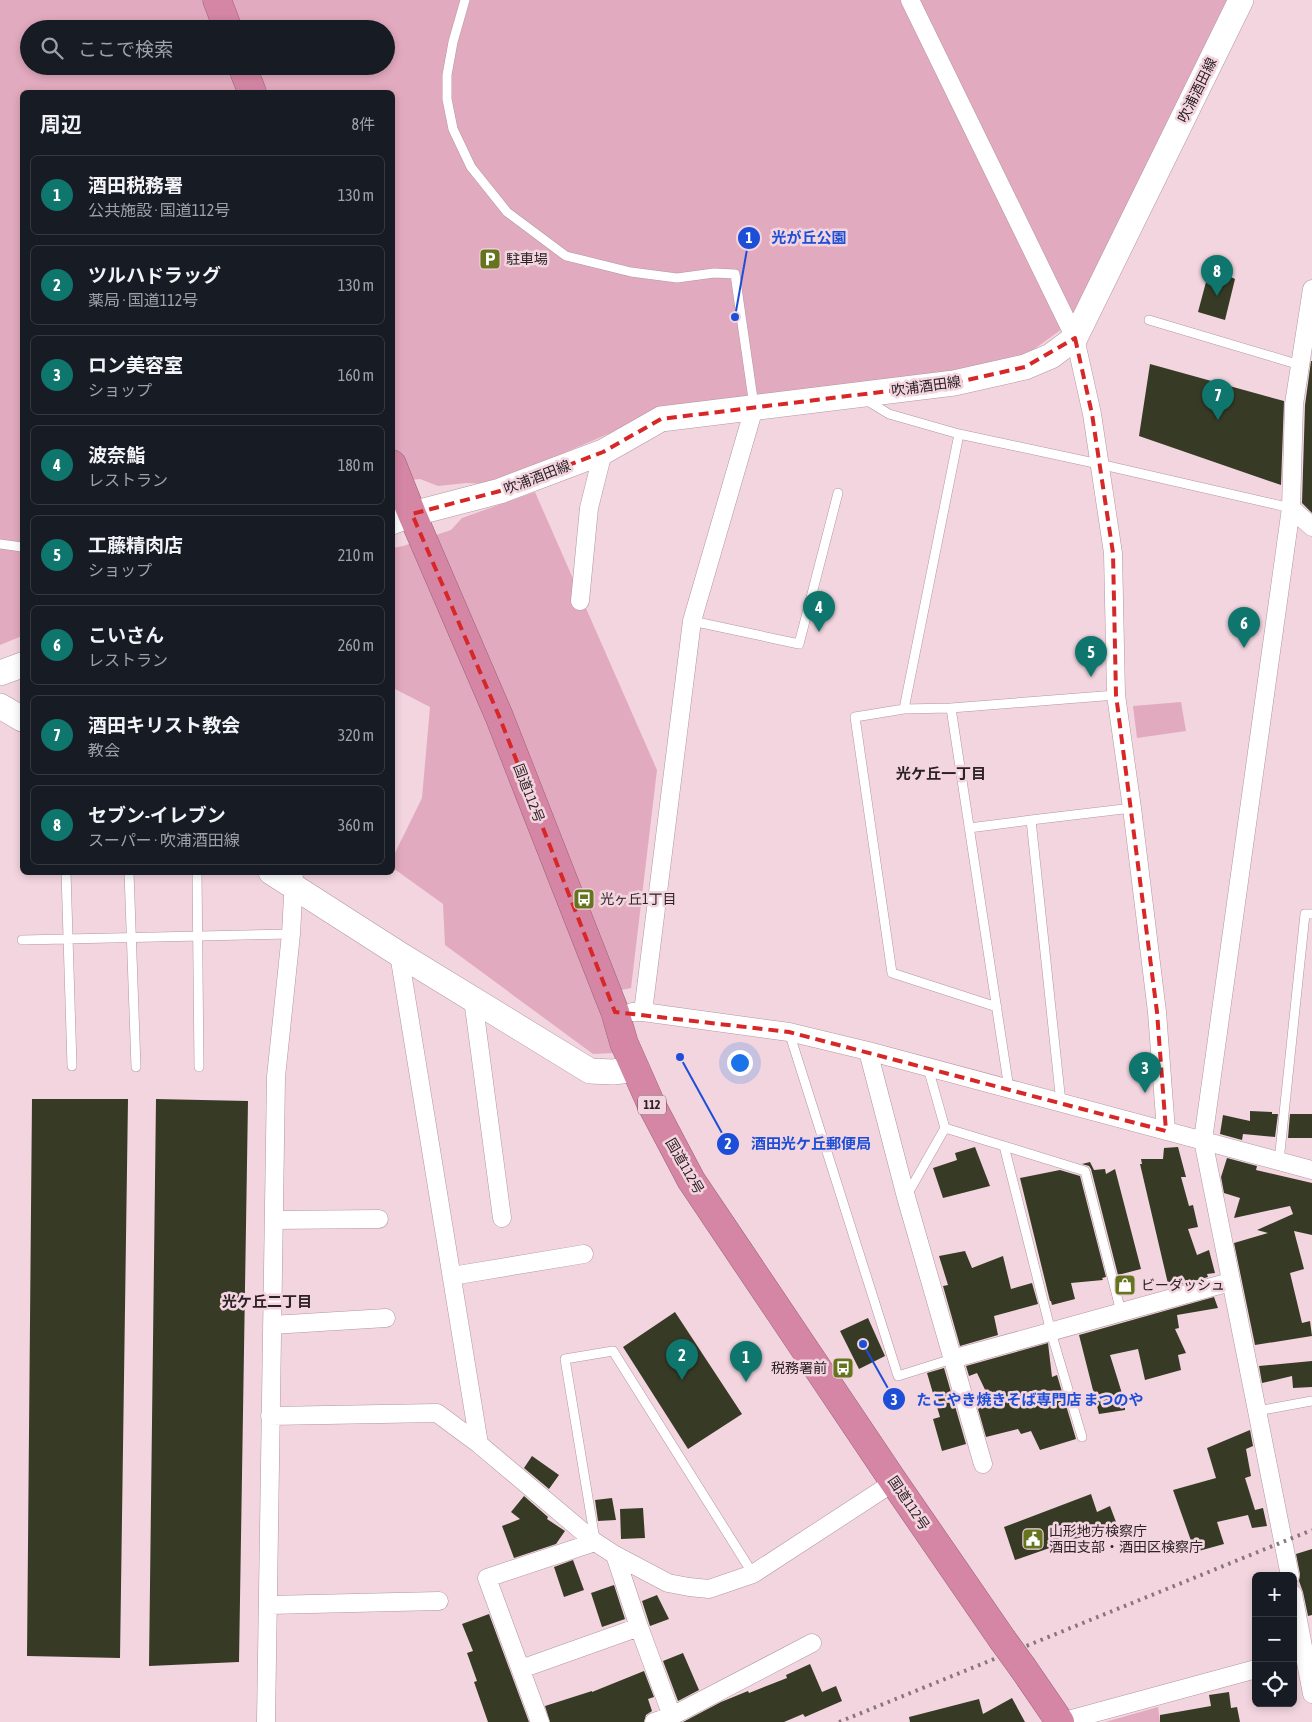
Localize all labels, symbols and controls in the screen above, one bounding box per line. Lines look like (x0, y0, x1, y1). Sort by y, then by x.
search box (20, 20, 395, 75)
icon: search (38, 34, 66, 62)
text: ここで検索 (78, 38, 173, 60)
street label: 吹浦酒田線 (1174, 55, 1220, 125)
text: 周辺 (40, 112, 82, 136)
text: 8件 (351, 115, 375, 133)
text: 酒田税務署 (88, 174, 183, 196)
text: 1 (53, 186, 61, 204)
text: 130 m (338, 186, 374, 204)
text: 公共施設 · 国道112号 (88, 201, 230, 219)
callout: 光が丘公園 (736, 223, 856, 253)
text: 1 (745, 229, 753, 246)
text: 光が丘公園 (771, 229, 847, 246)
parking icon: 駐車場 (478, 247, 502, 271)
place label: 駐車場 (506, 251, 548, 267)
pin: 8 (1201, 255, 1233, 296)
text: ツルハドラッグ (88, 264, 221, 286)
text: 2 (53, 276, 61, 294)
text: 130 m (338, 276, 374, 294)
text: 薬局 · 国道112号 (88, 291, 198, 309)
text: ロン美容室 (88, 354, 183, 376)
text: 3 (53, 366, 61, 384)
text: 160 m (338, 366, 374, 384)
street label: 吹浦酒田線 (890, 373, 962, 399)
pin: 7 (1202, 379, 1234, 420)
text: ショップ (88, 381, 152, 399)
text: 波奈鮨 (88, 444, 145, 466)
text: 4 (53, 456, 61, 474)
text: 180 m (338, 456, 374, 474)
street label: 吹浦酒田線 (501, 457, 573, 497)
text: レストラン (88, 471, 168, 489)
text: 工藤精肉店 (88, 534, 183, 556)
text: 5 (53, 546, 61, 564)
text: 210 m (338, 546, 374, 564)
text: ショップ (88, 561, 152, 579)
pin: 4 (803, 591, 835, 632)
pin: 6 (1228, 607, 1260, 648)
text: こいさん (88, 624, 164, 646)
text: 6 (53, 636, 61, 654)
text: 260 m (338, 636, 374, 654)
pin: 5 (1075, 636, 1107, 677)
text: レストラン (88, 651, 168, 669)
text: 酒田キリスト教会 (88, 714, 240, 736)
text: 7 (53, 726, 61, 744)
text: 320 m (338, 726, 374, 744)
text: 教会 (88, 741, 120, 759)
street label: 国道112号 (510, 761, 548, 825)
district label: 光ケ丘一丁目 (896, 765, 986, 782)
text: セブン-イレブン (88, 804, 226, 826)
text: 8 (53, 816, 61, 834)
text: 360 m (338, 816, 374, 834)
text: スーパー · 吹浦酒田線 (88, 831, 240, 849)
bus stop icon: 光ヶ丘1丁目 (572, 887, 596, 911)
place label: 光ヶ丘1丁目 (600, 891, 677, 907)
your location (727, 1050, 753, 1076)
pin: 3 (1129, 1052, 1161, 1093)
road number: 112 (638, 1096, 666, 1114)
callout: 酒田光ケ丘郵便局 (716, 1129, 881, 1159)
street label: 国道112号 (663, 1135, 707, 1197)
text: 2 (724, 1135, 732, 1152)
text: 酒田光ケ丘郵便局 (751, 1135, 871, 1152)
shop icon: ビーダッシュ (1113, 1273, 1137, 1297)
place label: ビーダッシュ (1141, 1277, 1225, 1293)
district label: 光ケ丘二丁目 (222, 1293, 312, 1310)
pin: 2 (666, 1339, 698, 1380)
pin: 1 (730, 1341, 762, 1382)
bus stop icon: 税務署前 (831, 1356, 855, 1380)
place label: 税務署前 (771, 1360, 827, 1376)
callout: たこやき焼きそば専門店 まつのや (881, 1384, 1153, 1414)
text: 3 (890, 1391, 898, 1408)
text: たこやき焼きそば専門店 まつのや (916, 1391, 1144, 1408)
street label: 国道112号 (885, 1473, 933, 1533)
place label: 山形地方検察庁 酒田支部・酒田区検察庁 (1049, 1523, 1203, 1555)
public building icon: 山形地方検察庁 酒田支部・酒田区検察庁 (1021, 1527, 1045, 1551)
map controls (1252, 1572, 1297, 1707)
button: + (1252, 1572, 1297, 1617)
button: − (1252, 1617, 1297, 1662)
button: locate (1252, 1662, 1297, 1707)

